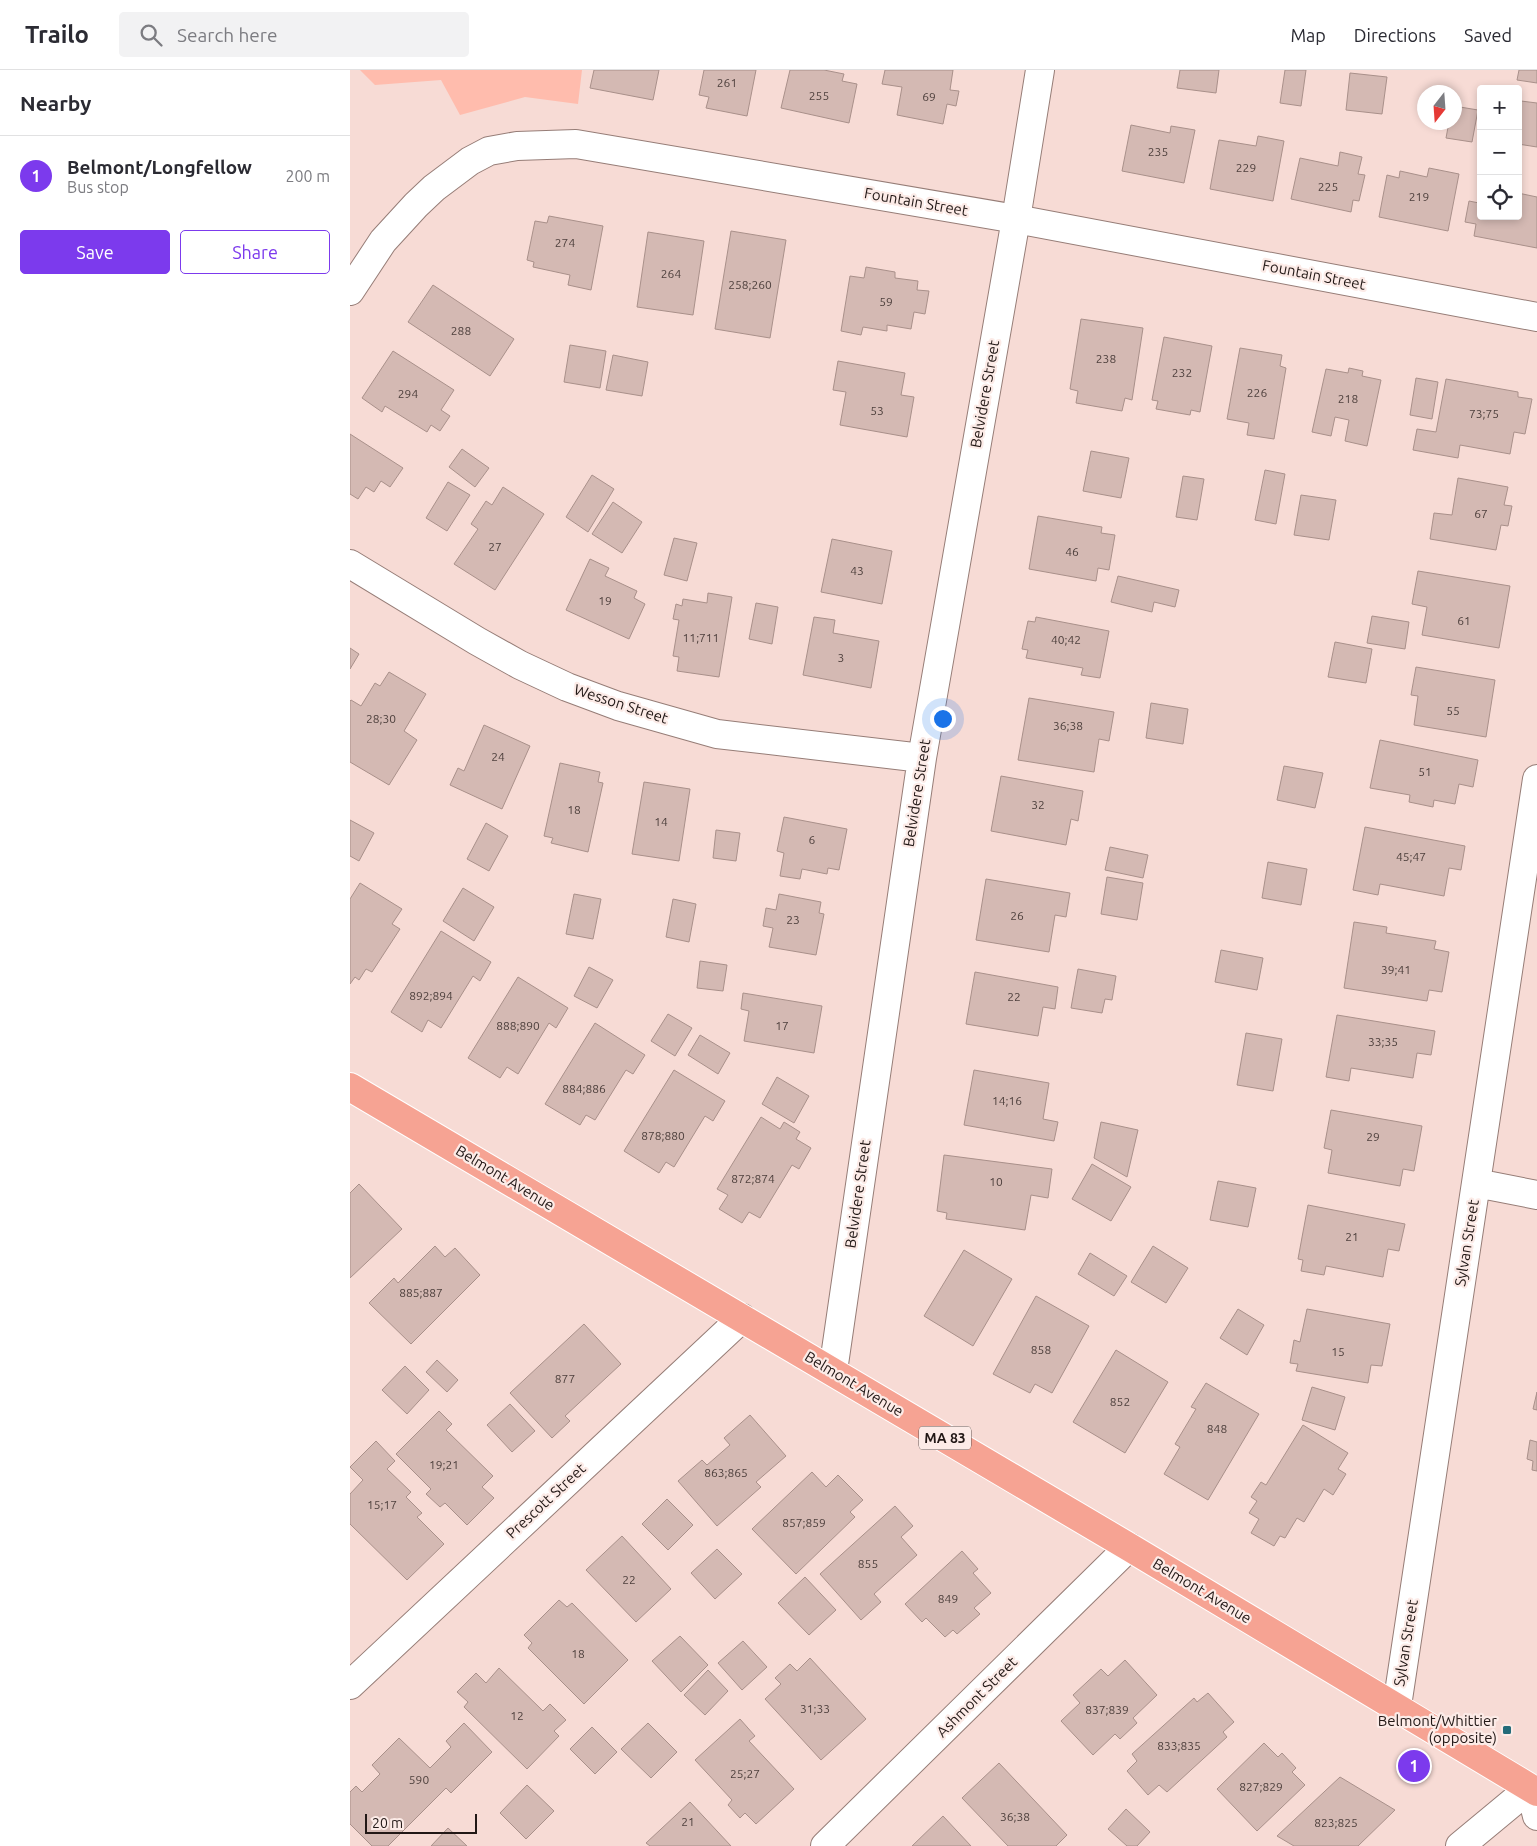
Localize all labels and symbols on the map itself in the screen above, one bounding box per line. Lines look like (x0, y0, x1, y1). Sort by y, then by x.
house number: 261 (717, 76, 737, 89)
north arrow (1417, 85, 1462, 130)
house number: 255 (809, 89, 829, 102)
house number: 69 (922, 90, 936, 103)
house number: 235 (1148, 145, 1168, 158)
house number: 229 (1236, 161, 1256, 174)
house number: 225 (1318, 180, 1338, 193)
street label: Fountain Street (863, 184, 969, 219)
house number: 219 (1409, 190, 1429, 203)
house number: 274 (555, 236, 575, 249)
street label: Fountain Street (1261, 256, 1367, 293)
house number: 264 (661, 267, 681, 280)
house number: 258;260 (728, 278, 772, 291)
house number: 59 (879, 295, 893, 308)
house number: 288 (451, 324, 471, 337)
street label: Belvidere Street (967, 339, 1002, 449)
house number: 238 (1096, 352, 1116, 365)
house number: 232 (1172, 366, 1192, 379)
house number: 226 (1247, 386, 1267, 399)
house number: 294 (398, 387, 418, 400)
house number: 218 (1338, 392, 1358, 405)
house number: 53 (870, 404, 884, 417)
house number: 73;75 (1469, 407, 1499, 420)
house number: 67 (1474, 507, 1488, 520)
house number: 27 (488, 540, 502, 553)
house number: 46 (1065, 545, 1079, 558)
house number: 43 (850, 564, 864, 577)
house number: 19 (598, 594, 612, 607)
house number: 61 (1457, 614, 1471, 627)
house number: 11;711 (683, 631, 719, 644)
house number: 40;42 (1051, 633, 1081, 646)
house number: 3 (838, 651, 844, 664)
street label: Wesson Street (572, 680, 670, 727)
house number: 55 (1446, 704, 1460, 717)
your location (930, 706, 956, 732)
house number: 28;30 (366, 712, 396, 725)
house number: 36;38 (1053, 719, 1083, 732)
street label: Belvidere Street (900, 738, 933, 848)
house number: 24 (491, 750, 505, 763)
house number: 51 (1418, 765, 1432, 778)
house number: 32 (1031, 798, 1045, 811)
house number: 18 (567, 803, 581, 816)
house number: 14 (654, 815, 668, 828)
house number: 6 (809, 833, 816, 846)
house number: 45;47 (1396, 850, 1426, 863)
house number: 26 (1010, 909, 1024, 922)
house number: 23 (786, 913, 800, 926)
house number: 39;41 (1381, 963, 1411, 976)
house number: 892;894 (409, 989, 453, 1002)
house number: 22 (1007, 990, 1021, 1003)
house number: 888;890 (496, 1019, 540, 1032)
house number: 17 (775, 1019, 789, 1032)
house number: 33;35 (1368, 1035, 1398, 1048)
house number: 884;886 (562, 1082, 606, 1095)
house number: 14;16 (992, 1094, 1022, 1107)
house number: 878;880 (641, 1129, 685, 1142)
house number: 29 (1366, 1130, 1380, 1143)
street label: Belvidere Street (842, 1139, 874, 1249)
street label: Belmont Avenue (453, 1141, 558, 1214)
house number: 872;874 (731, 1172, 775, 1185)
house number: 10 (989, 1175, 1003, 1188)
street label: Sylvan Street (1451, 1198, 1482, 1288)
house number: 21 (1345, 1230, 1359, 1243)
house number: 885;887 (399, 1286, 443, 1299)
house number: 858 (1031, 1343, 1051, 1356)
house number: 15 (1331, 1345, 1345, 1358)
street label: Belmont Avenue (802, 1347, 907, 1420)
house number: 877 (555, 1372, 575, 1385)
house number: 852 (1110, 1395, 1130, 1408)
house number: 848 (1207, 1422, 1227, 1435)
road number: MA 83 (919, 1426, 971, 1450)
house number: 19;21 (429, 1458, 459, 1471)
street label: Prescott Street (502, 1459, 589, 1542)
house number: 863;865 (704, 1466, 748, 1479)
house number: 15;17 (367, 1498, 397, 1511)
house number: 857;859 (782, 1516, 826, 1529)
street label: Belmont Avenue (1150, 1554, 1255, 1627)
house number: 855 (858, 1557, 878, 1570)
house number: 22 (622, 1573, 636, 1586)
house number: 849 (938, 1592, 958, 1605)
street label: Sylvan Street (1390, 1598, 1421, 1688)
house number: 18 (571, 1647, 585, 1660)
street label: Ashmont Street (933, 1653, 1020, 1740)
house number: 31;33 (800, 1702, 830, 1715)
house number: 837;839 (1085, 1703, 1129, 1716)
house number: 12 (510, 1709, 524, 1722)
place label: Belmont/Whittier (opposite) (1378, 1712, 1497, 1746)
marker: Belmont/Whittier (opposite) (1501, 1724, 1513, 1736)
house number: 833;835 (1157, 1739, 1201, 1752)
pin: 1 (1398, 1747, 1430, 1785)
house number: 25;27 (730, 1767, 760, 1780)
house number: 590 (409, 1773, 429, 1786)
house number: 827;829 (1239, 1780, 1283, 1793)
house number: 36;38 (1000, 1810, 1030, 1823)
scale bar (365, 1811, 478, 1834)
house number: 21 (681, 1815, 695, 1828)
house number: 823;825 (1314, 1816, 1358, 1829)

